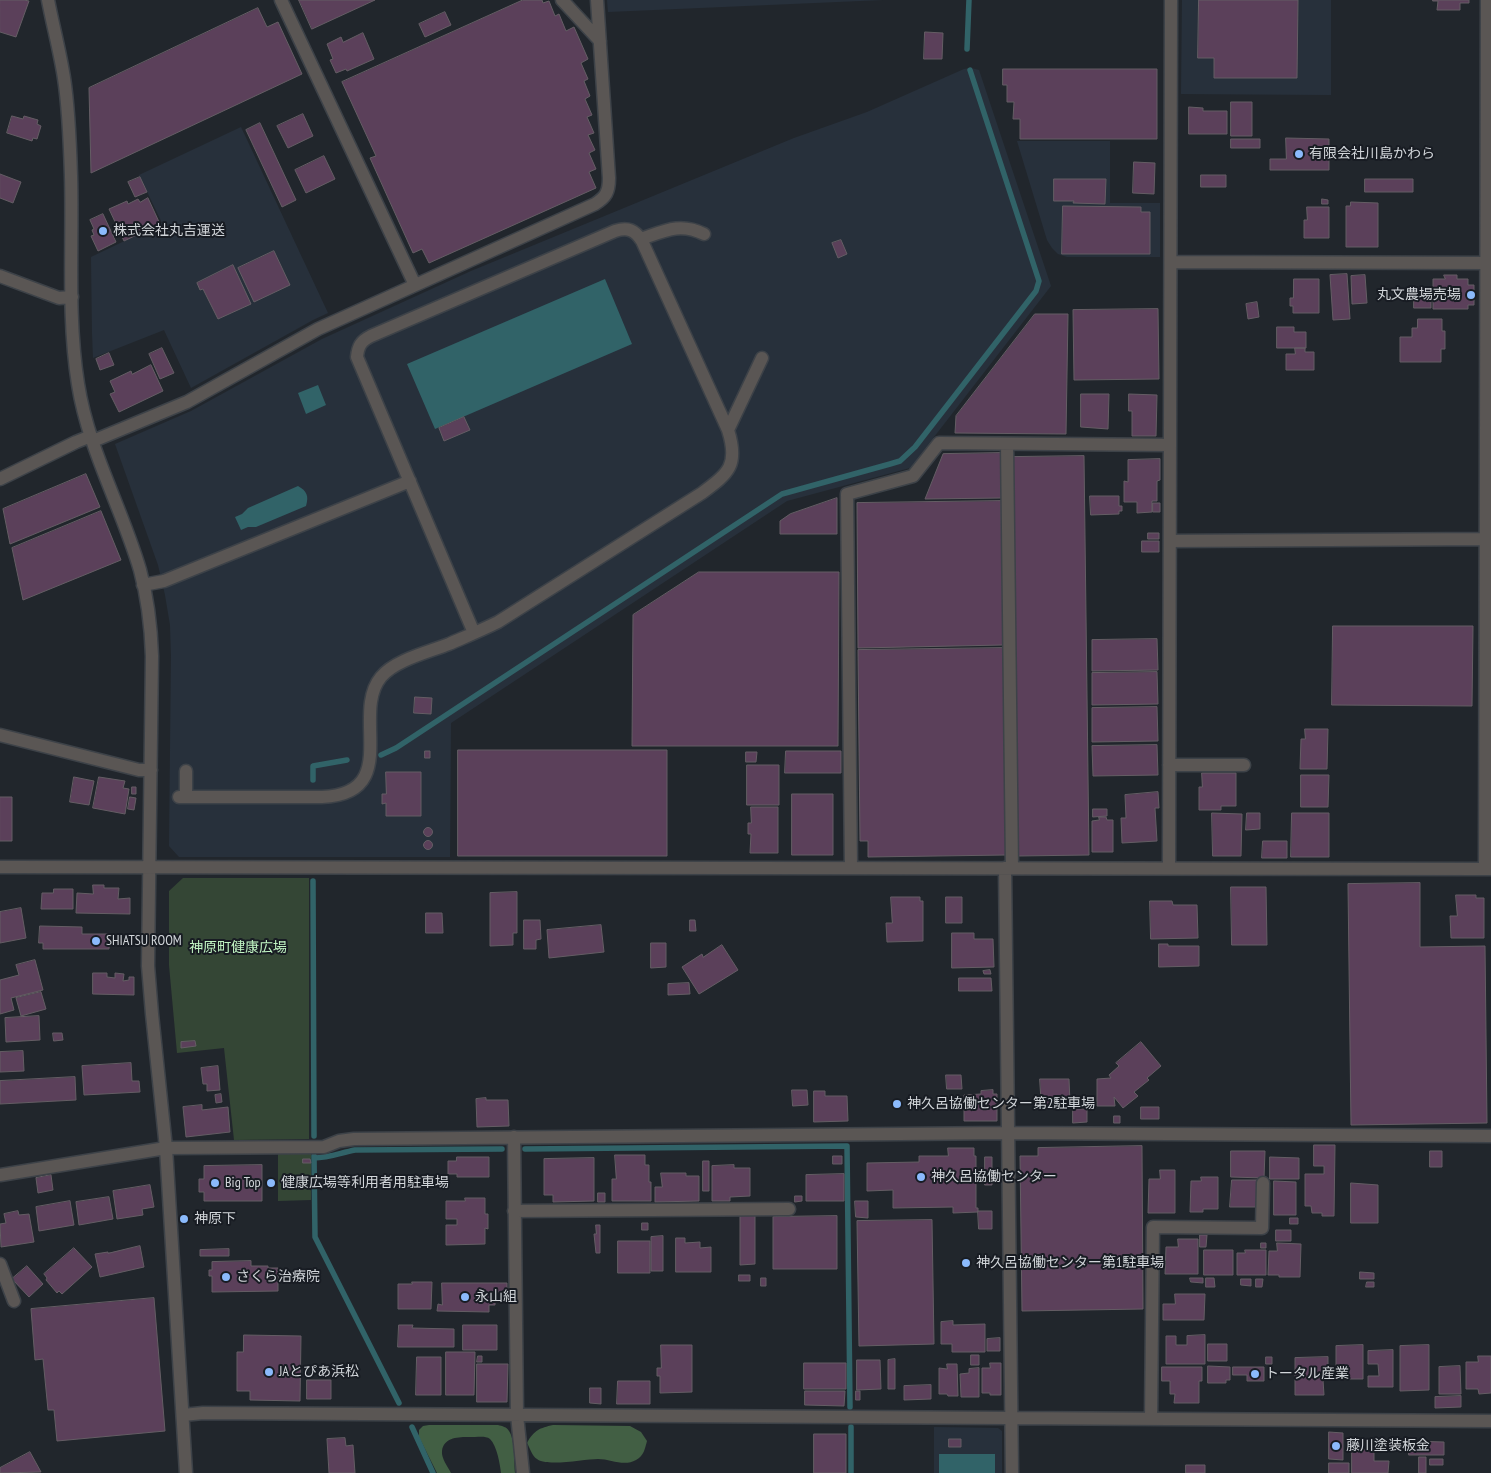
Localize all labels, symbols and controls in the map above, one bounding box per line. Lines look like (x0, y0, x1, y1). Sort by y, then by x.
place label: 有限会社川島かわら (1309, 146, 1435, 162)
marker: 有限会社川島かわら (1293, 148, 1305, 160)
place label: 株式会社丸吉運送 (113, 223, 225, 239)
marker: 株式会社丸吉運送 (97, 225, 109, 237)
place label: 丸文農場売場 (1377, 287, 1461, 303)
marker: 丸文農場売場 (1465, 289, 1477, 301)
place label: SHIATSU ROOM (106, 933, 182, 949)
marker: SHIATSU ROOM (90, 935, 102, 947)
park label: 神原町健康広場 (189, 940, 287, 956)
place label: 神久呂協働センター第2駐車場 (907, 1096, 1095, 1112)
marker: 神久呂協働センター第2駐車場 (891, 1098, 903, 1110)
place label: 神久呂協働センター (931, 1169, 1057, 1185)
marker: 神久呂協働センター (915, 1171, 927, 1183)
place label: Big Top (225, 1175, 261, 1191)
place label: 健康広場等利用者用駐車場 (281, 1175, 449, 1191)
marker: Big Top (209, 1177, 221, 1189)
marker: 健康広場等利用者用駐車場 (265, 1177, 277, 1189)
place label: 神原下 (194, 1211, 236, 1227)
marker: 神原下 (178, 1213, 190, 1225)
place label: 神久呂協働センター第1駐車場 (976, 1255, 1164, 1271)
marker: 神久呂協働センター第1駐車場 (960, 1257, 972, 1269)
place label: さくら治療院 (236, 1269, 320, 1285)
marker: さくら治療院 (220, 1271, 232, 1283)
place label: 永山組 (475, 1289, 517, 1305)
marker: 永山組 (459, 1291, 471, 1303)
place label: JAとぴあ浜松 (279, 1364, 359, 1380)
marker: JAとぴあ浜松 (263, 1366, 275, 1378)
place label: トータル産業 (1265, 1366, 1349, 1382)
marker: トータル産業 (1249, 1368, 1261, 1380)
place label: 藤川塗装板金 (1346, 1438, 1430, 1454)
marker: 藤川塗装板金 (1330, 1440, 1342, 1452)

